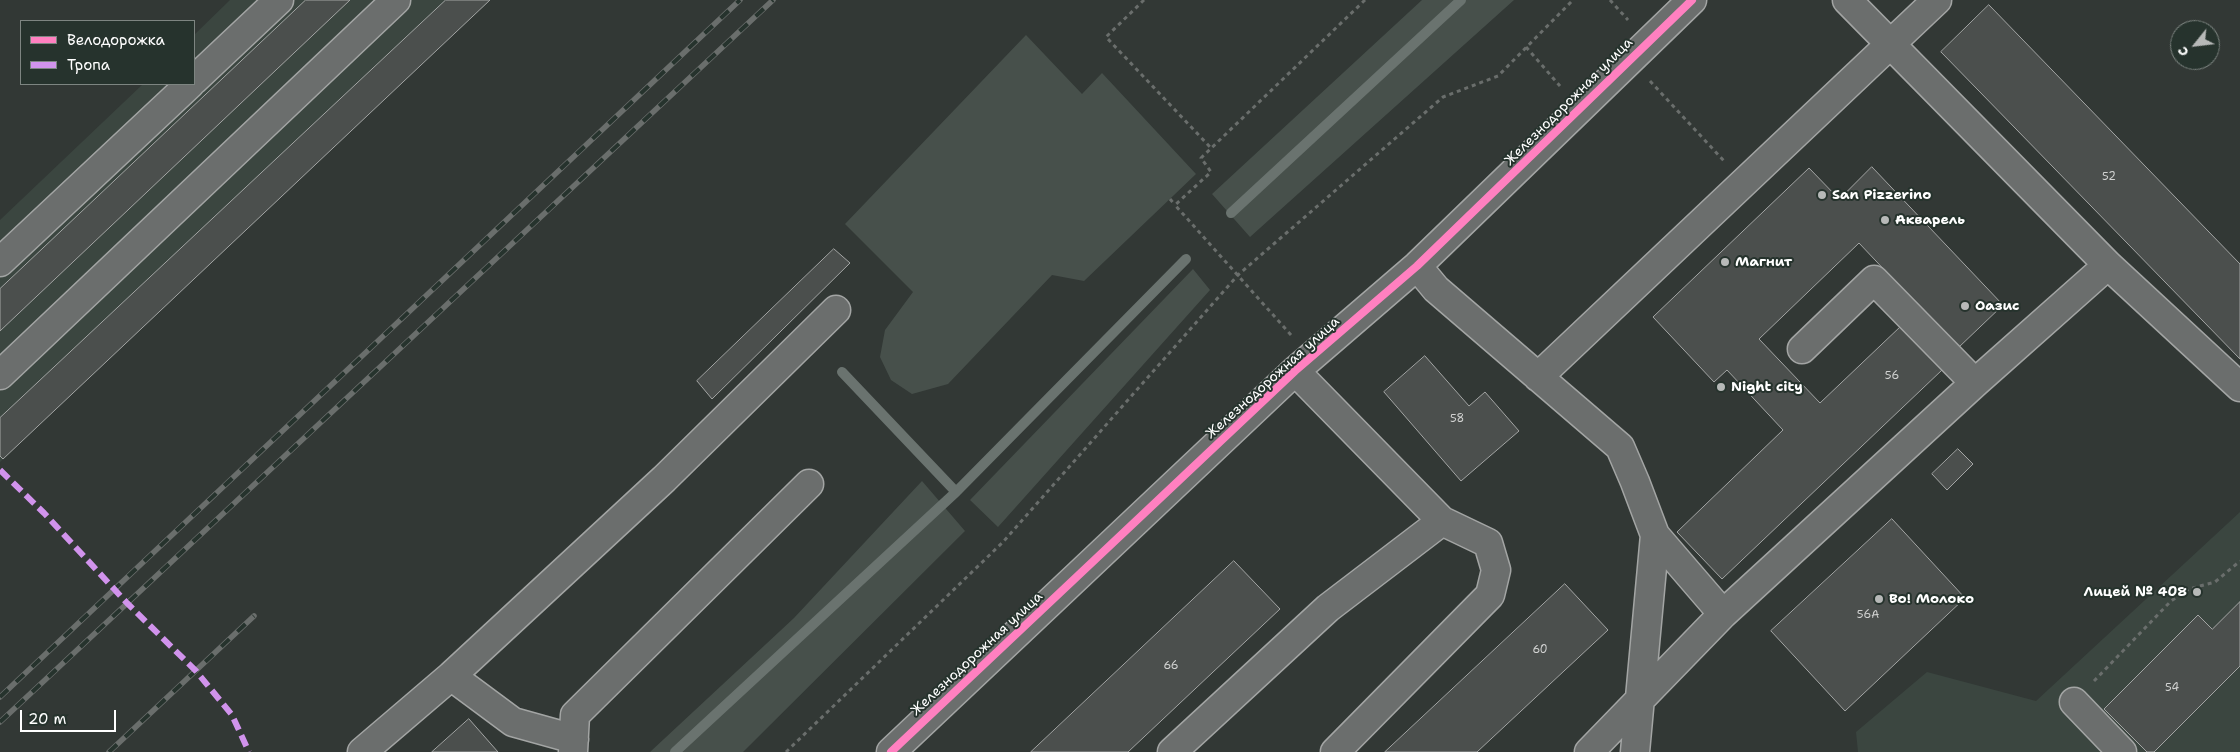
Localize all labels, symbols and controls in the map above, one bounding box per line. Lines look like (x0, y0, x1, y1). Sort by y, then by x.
legend (20, 20, 195, 85)
north arrow (2170, 20, 2220, 70)
text: Велодорожка (67, 30, 165, 50)
street label: Железнодорожная улица (1502, 35, 1636, 169)
text: С (2173, 44, 2193, 60)
text: Тропа (67, 55, 110, 75)
house number: 52 (2102, 170, 2116, 184)
place label: San Pizzerino (1832, 187, 1931, 203)
marker: San Pizzerino (1816, 189, 1828, 201)
place label: Акварель (1895, 212, 1965, 228)
marker: Акварель (1879, 214, 1891, 226)
place label: Магнит (1735, 254, 1792, 270)
marker: Магнит (1719, 256, 1731, 268)
place label: Оазис (1975, 298, 2019, 314)
marker: Оазис (1959, 300, 1971, 312)
street label: Железнодорожная улица (1203, 314, 1343, 442)
house number: 56 (1885, 369, 1899, 383)
place label: Night city (1731, 379, 1803, 395)
marker: Night city (1715, 381, 1727, 393)
house number: 58 (1450, 412, 1464, 426)
place label: Лицей № 408 (2083, 584, 2187, 600)
marker: Лицей № 408 (2191, 586, 2203, 598)
street label: Железнодорожная улица (908, 589, 1046, 719)
place label: Во! Молоко (1889, 591, 1974, 607)
marker: Во! Молоко (1873, 593, 1885, 605)
house number: 56А (1857, 608, 1879, 622)
house number: 60 (1532, 643, 1548, 657)
house number: 66 (1163, 659, 1179, 673)
house number: 54 (2165, 681, 2179, 695)
scale bar (22, 700, 119, 732)
text: 20 m (28, 709, 67, 729)

